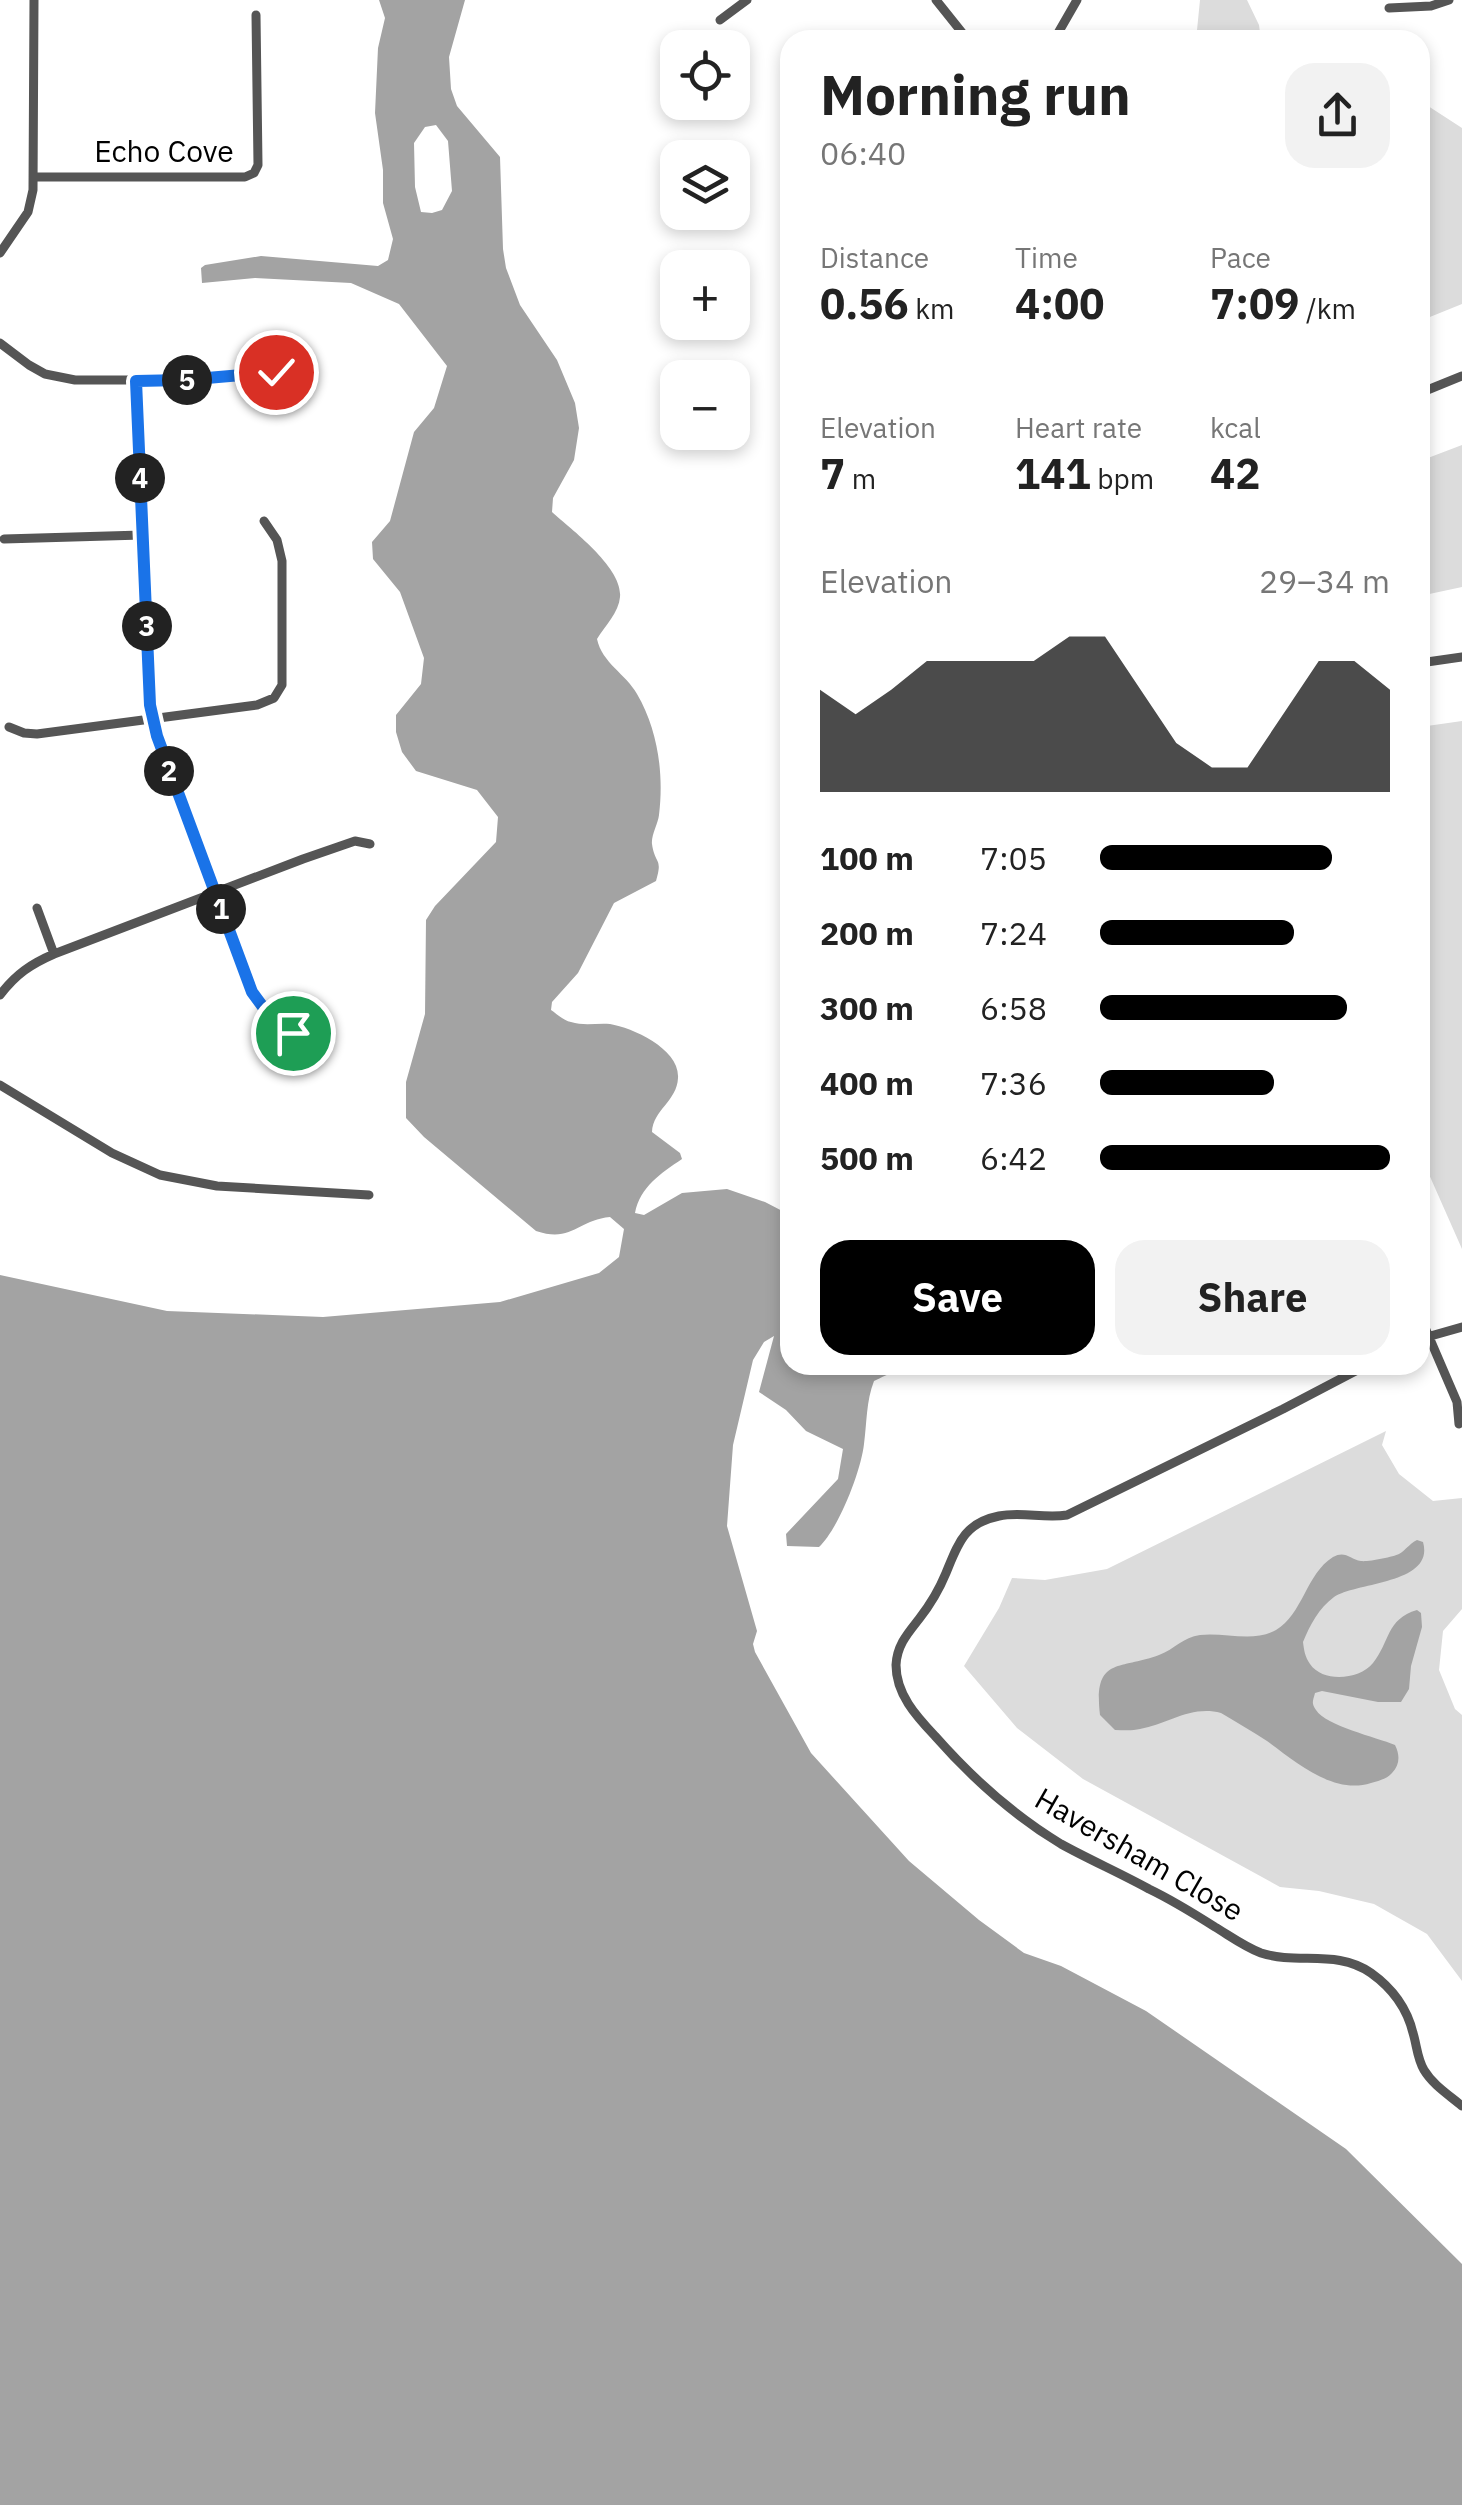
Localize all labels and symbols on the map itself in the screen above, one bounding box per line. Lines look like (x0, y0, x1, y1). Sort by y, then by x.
street label: Echo Cove (94, 131, 234, 170)
pin (234, 330, 319, 415)
pin: 5 (162, 355, 212, 405)
pin: 4 (115, 453, 165, 503)
pin: 3 (122, 601, 172, 651)
pin: 2 (144, 746, 194, 796)
pin: 1 (196, 884, 246, 934)
pin (251, 991, 336, 1076)
street label: Haversham Close (1028, 1778, 1251, 1929)

